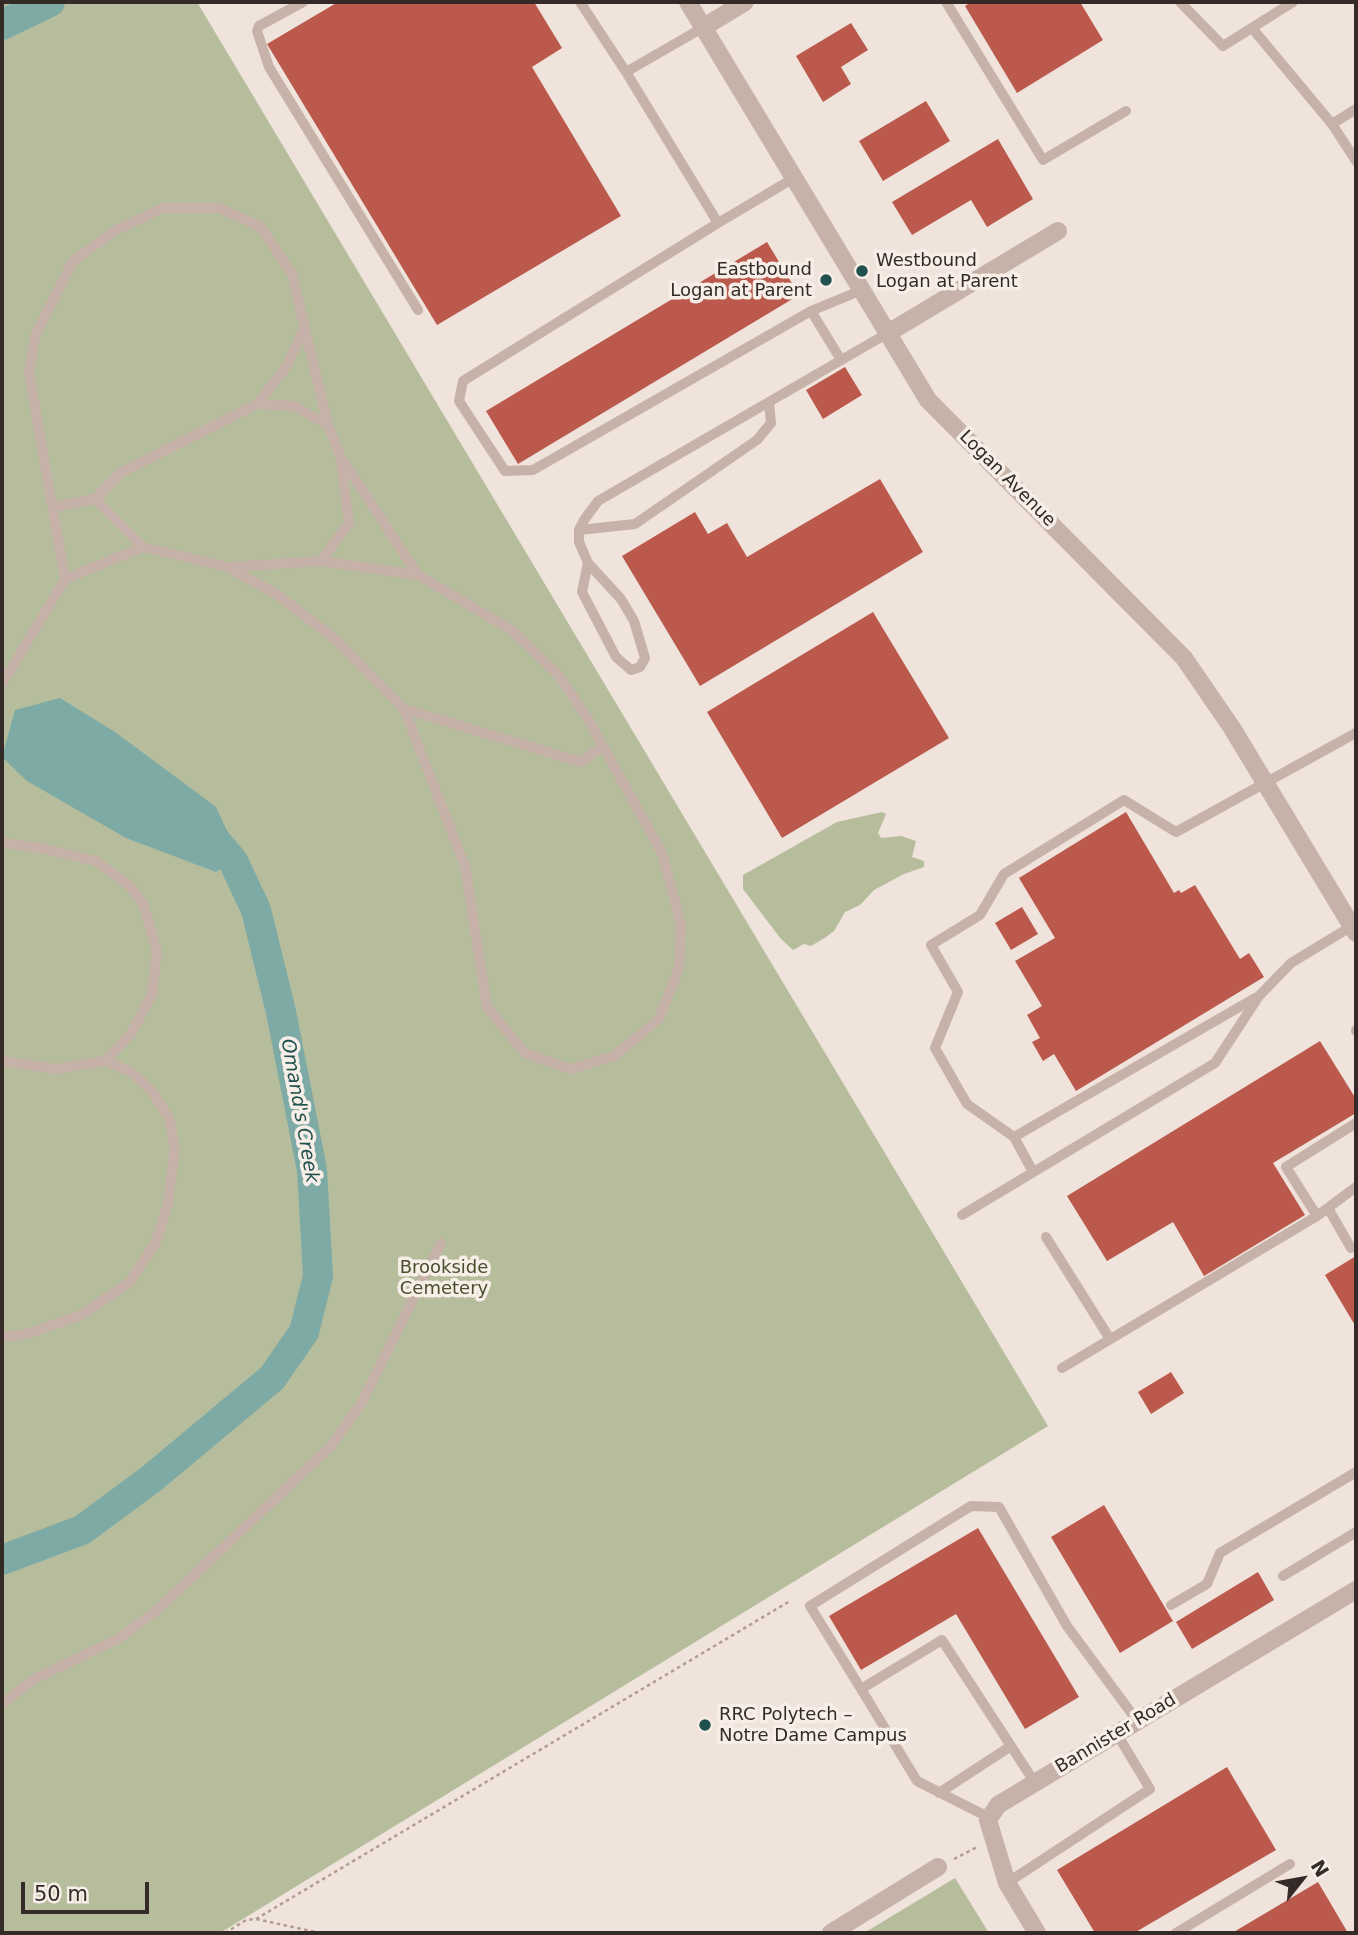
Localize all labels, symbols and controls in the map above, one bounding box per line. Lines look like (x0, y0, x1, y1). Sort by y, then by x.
place label: Westbound Logan at Parent (876, 250, 1018, 292)
place label: Eastbound Logan at Parent (670, 259, 812, 302)
marker: Westbound Logan at Parent (854, 263, 870, 279)
marker: Eastbound Logan at Parent (818, 272, 834, 288)
street label: Logan Avenue (954, 426, 1060, 532)
water label: Omand's Creek (275, 1037, 323, 1185)
park label: Brookside Cemetery (400, 1257, 488, 1300)
street label: Bannister Road (1052, 1689, 1180, 1779)
place label: RRC Polytech – Notre Dame Campus (719, 1704, 907, 1746)
marker: RRC Polytech – Notre Dame Campus (697, 1717, 713, 1733)
north arrow (1267, 1844, 1337, 1914)
text: N (1306, 1856, 1334, 1881)
scale bar (24, 1868, 152, 1912)
text: 50 m (34, 1882, 88, 1906)

